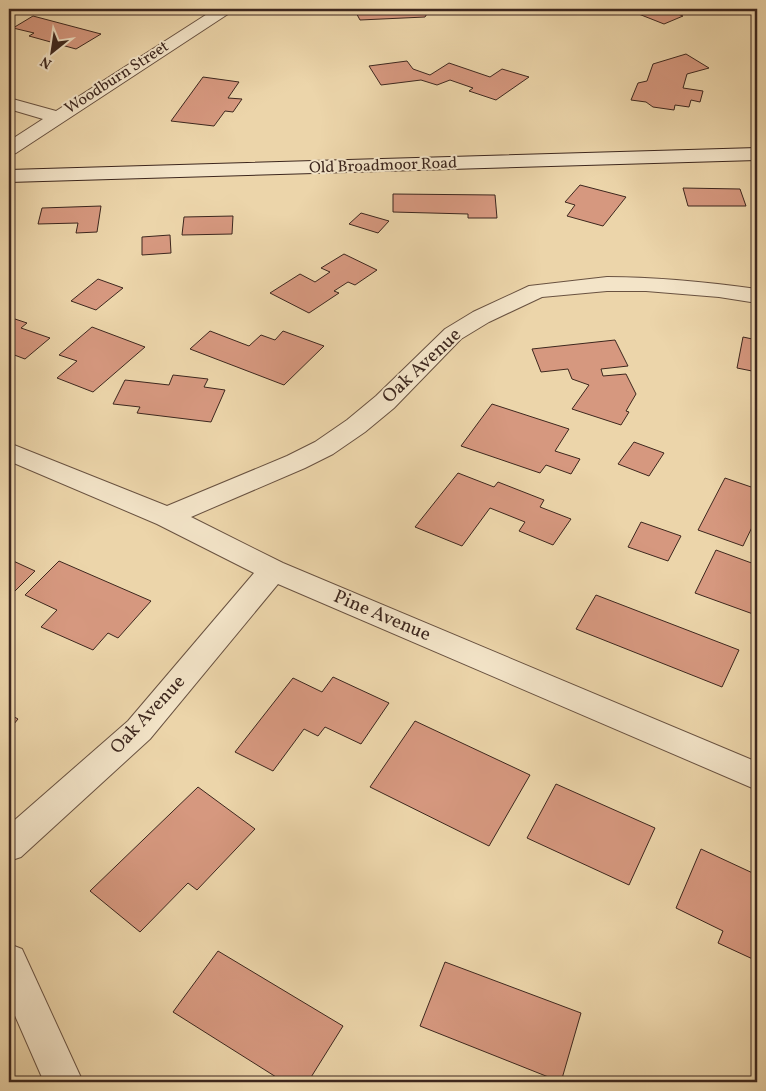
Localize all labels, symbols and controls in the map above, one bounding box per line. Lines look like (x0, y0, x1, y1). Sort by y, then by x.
north arrow (28, 28, 78, 78)
street label: Woodburn Street (61, 36, 174, 120)
text: N (37, 51, 55, 73)
street label: Old Broadmoor Road (309, 152, 457, 180)
street label: Oak Avenue (377, 323, 467, 409)
street label: Pine Avenue (329, 584, 435, 648)
street label: Oak Avenue (105, 670, 191, 760)

